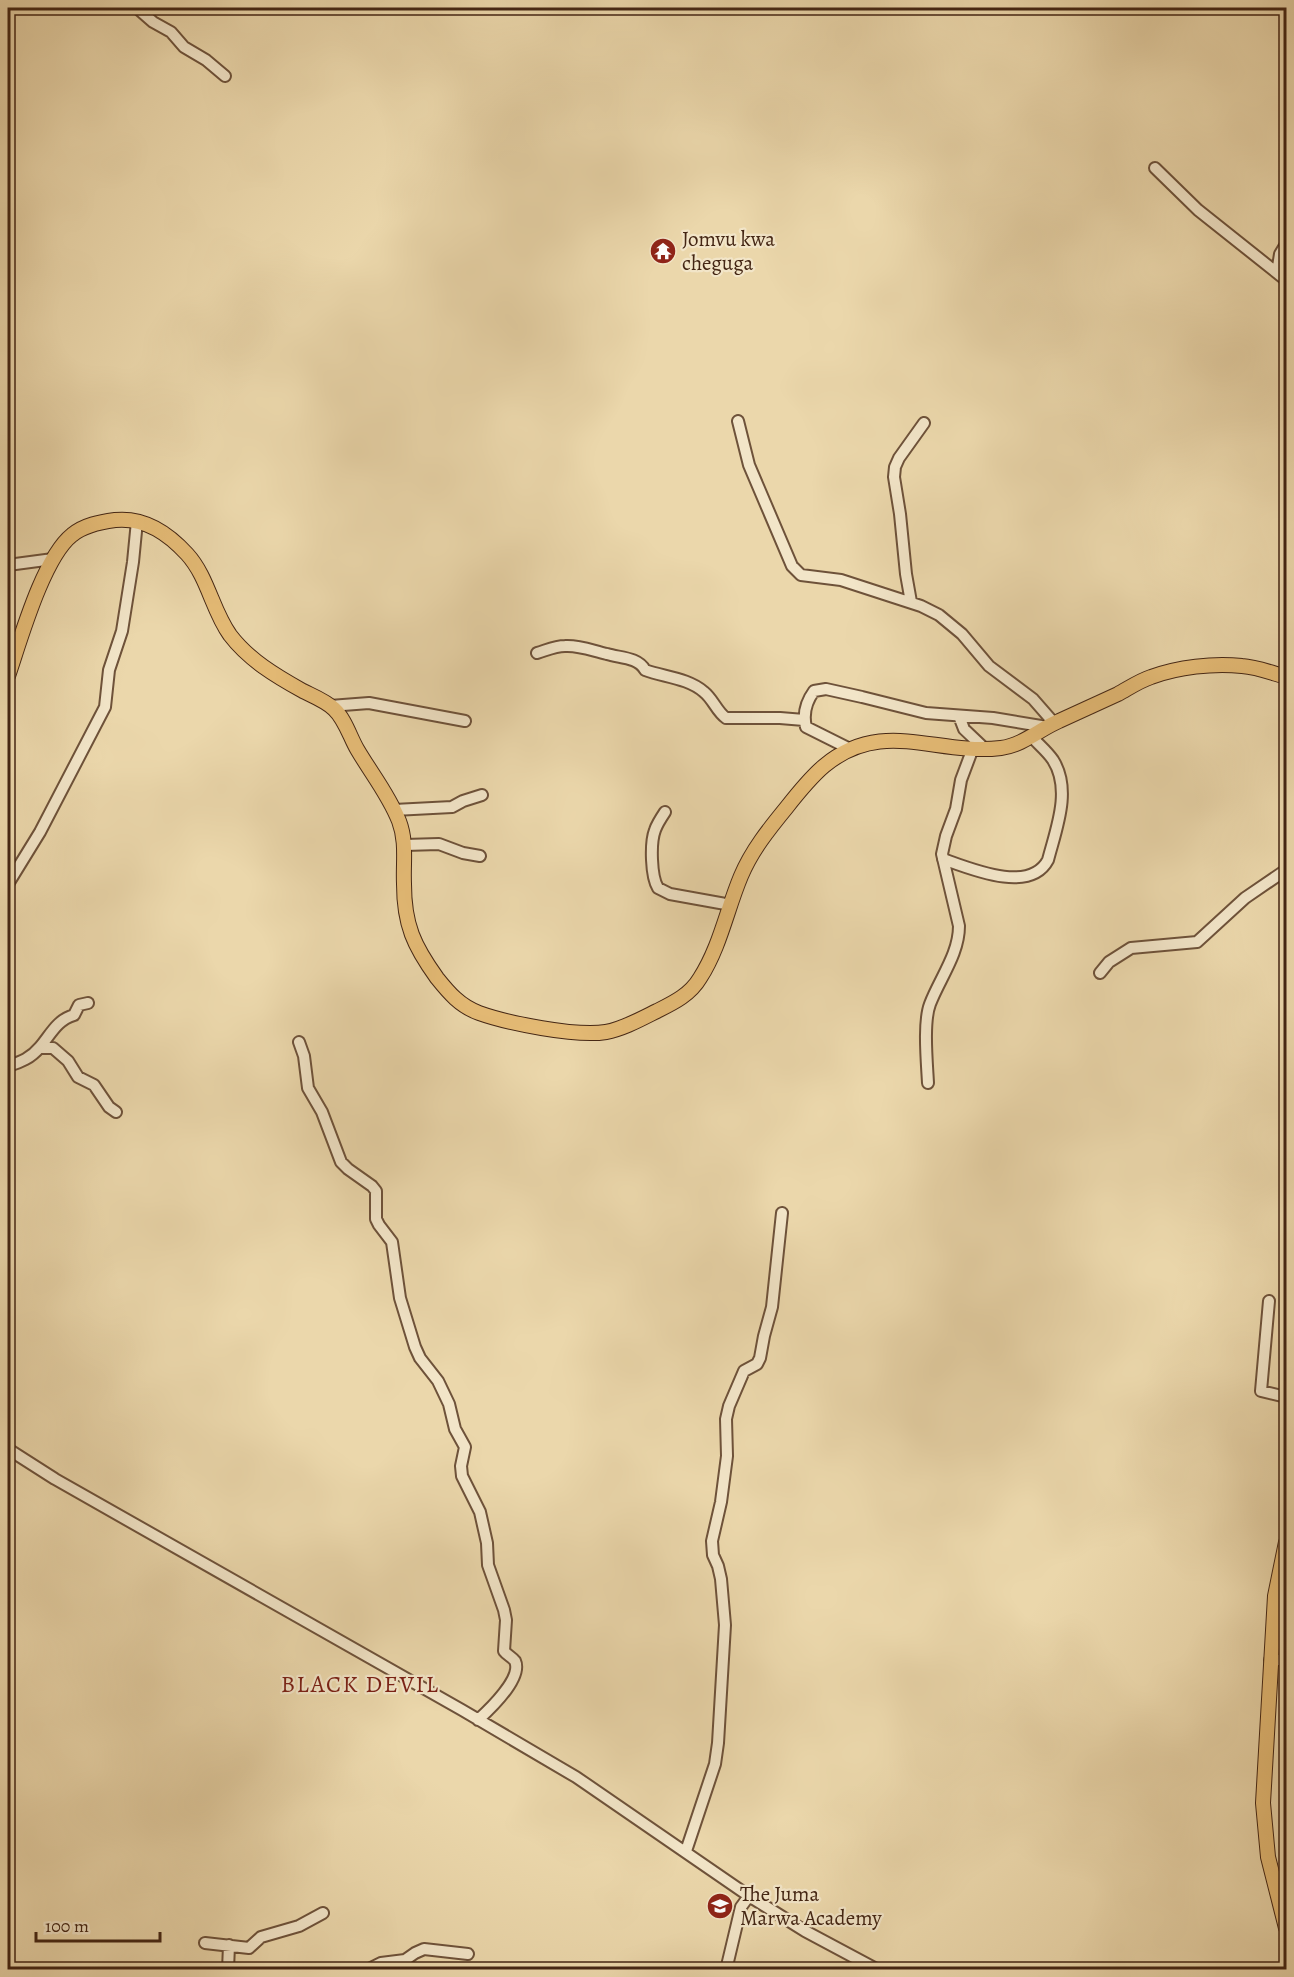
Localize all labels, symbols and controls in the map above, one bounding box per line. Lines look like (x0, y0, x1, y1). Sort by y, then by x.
place label: Jomvu kwa cheguga (682, 225, 775, 277)
temple icon: Jomvu kwa cheguga (648, 236, 678, 266)
district label: BLACK DEVIL (281, 1668, 439, 1700)
place label: The Juma Marwa Academy (740, 1880, 882, 1932)
school or university icon: The Juma Marwa Academy (705, 1891, 735, 1921)
scale bar (36, 1905, 160, 1943)
text: 100 m (45, 1914, 89, 1938)

